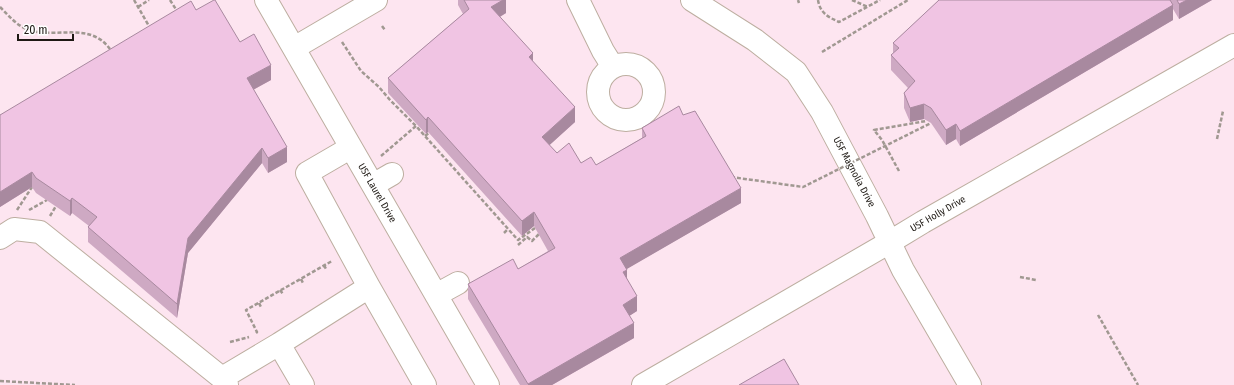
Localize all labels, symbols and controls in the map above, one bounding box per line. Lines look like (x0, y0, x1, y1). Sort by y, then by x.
scale bar (18, 16, 73, 42)
text: 20 m (24, 23, 48, 37)
street label: USF Magnolia Drive (830, 135, 878, 209)
street label: USF Laurel Drive (355, 161, 399, 225)
street label: USF Holly Drive (908, 193, 968, 235)

